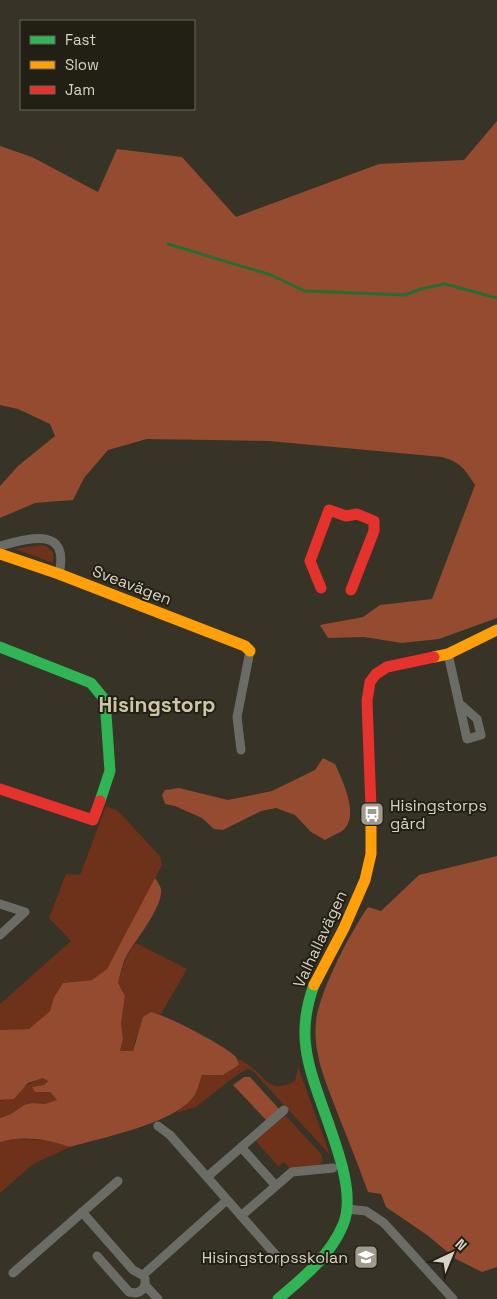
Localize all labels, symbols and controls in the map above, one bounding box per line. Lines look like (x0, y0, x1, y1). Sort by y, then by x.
legend (20, 20, 195, 110)
text: Fast (65, 30, 96, 49)
text: Slow (65, 55, 99, 74)
text: Jam (65, 80, 95, 99)
street label: Sveavägen (89, 560, 175, 610)
district label: Hisingstorp (99, 691, 215, 718)
place label: Hisingstorps gård (390, 795, 487, 834)
bus stop icon: Hisingstorps gård (359, 801, 385, 827)
street label: Valhallavägen (288, 887, 352, 991)
north arrow (427, 1229, 477, 1279)
text: N (451, 1235, 471, 1254)
school or university icon: Hisingstorpsskolan (353, 1244, 379, 1270)
place label: Hisingstorpsskolan (202, 1247, 348, 1268)

